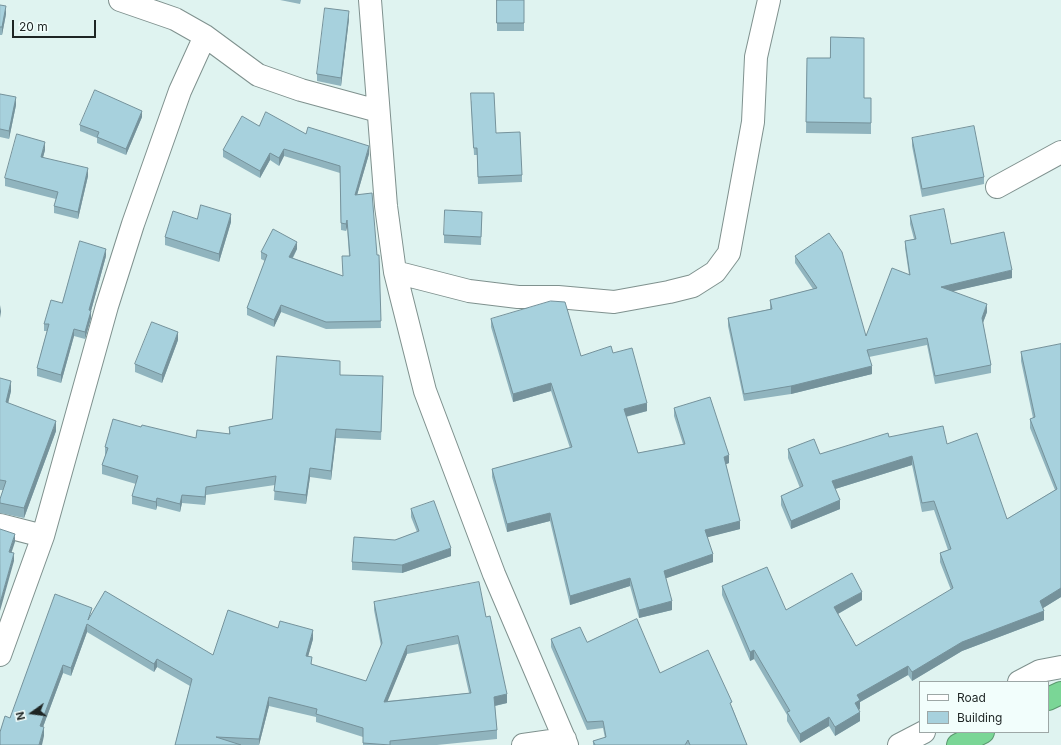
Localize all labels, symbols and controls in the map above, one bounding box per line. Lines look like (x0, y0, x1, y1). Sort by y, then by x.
scale bar (14, 12, 98, 38)
text: 20 m (19, 19, 48, 34)
legend (919, 681, 1049, 733)
text: Road (957, 690, 986, 705)
north arrow (12, 693, 52, 733)
text: N (13, 710, 28, 722)
text: Building (957, 710, 1002, 725)

